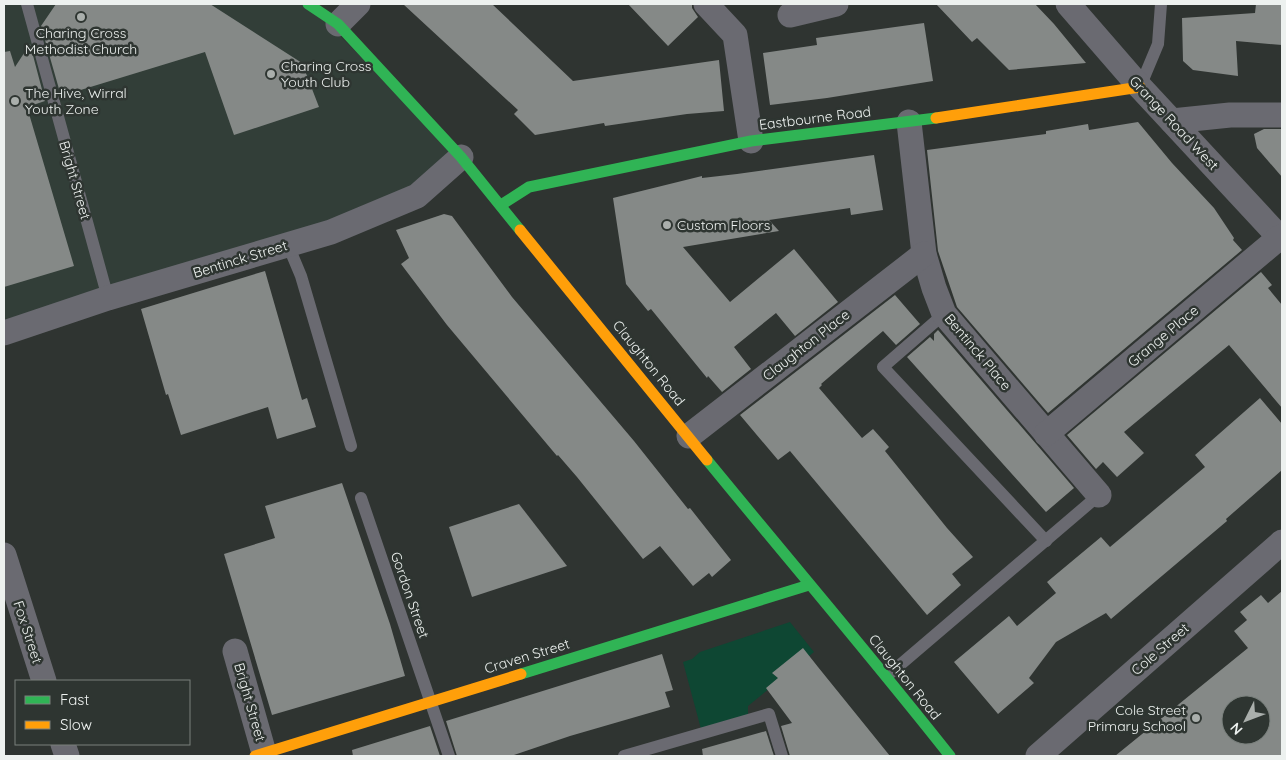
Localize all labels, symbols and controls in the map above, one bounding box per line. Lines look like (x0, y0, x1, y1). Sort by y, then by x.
marker: Charing Cross Methodist Church (75, 11, 87, 23)
place label: Charing Cross Methodist Church (25, 24, 137, 58)
place label: Charing Cross Youth Club (281, 57, 371, 91)
marker: Charing Cross Youth Club (265, 68, 277, 80)
street label: Grange Road West (1126, 72, 1223, 174)
place label: The Hive, Wirral Youth Zone (25, 84, 127, 118)
marker: The Hive, Wirral Youth Zone (9, 95, 21, 107)
street label: Eastbourne Road (758, 102, 872, 134)
street label: Bright Street (55, 139, 95, 222)
place label: Custom Floors (677, 216, 770, 234)
marker: Custom Floors (661, 219, 673, 231)
street label: Bentinck Street (191, 236, 290, 282)
street label: Grange Place (1124, 301, 1202, 371)
street label: Claughton Place (759, 305, 853, 385)
street label: Bentinck Place (941, 310, 1015, 394)
street label: Claughton Road (609, 317, 689, 409)
street label: Gordon Street (387, 549, 433, 641)
street label: Fox Street (9, 598, 47, 666)
street label: Cole Street (1127, 619, 1193, 679)
street label: Claughton Road (865, 631, 945, 723)
street label: Craven Street (482, 634, 572, 677)
street label: Bright Street (230, 661, 270, 744)
legend (15, 680, 190, 745)
text: Fast (60, 690, 89, 709)
north arrow (1221, 695, 1271, 745)
place label: Cole Street Primary School (1088, 701, 1186, 735)
marker: Cole Street Primary School (1190, 712, 1202, 724)
text: Slow (60, 715, 92, 734)
text: N (1226, 719, 1246, 739)

